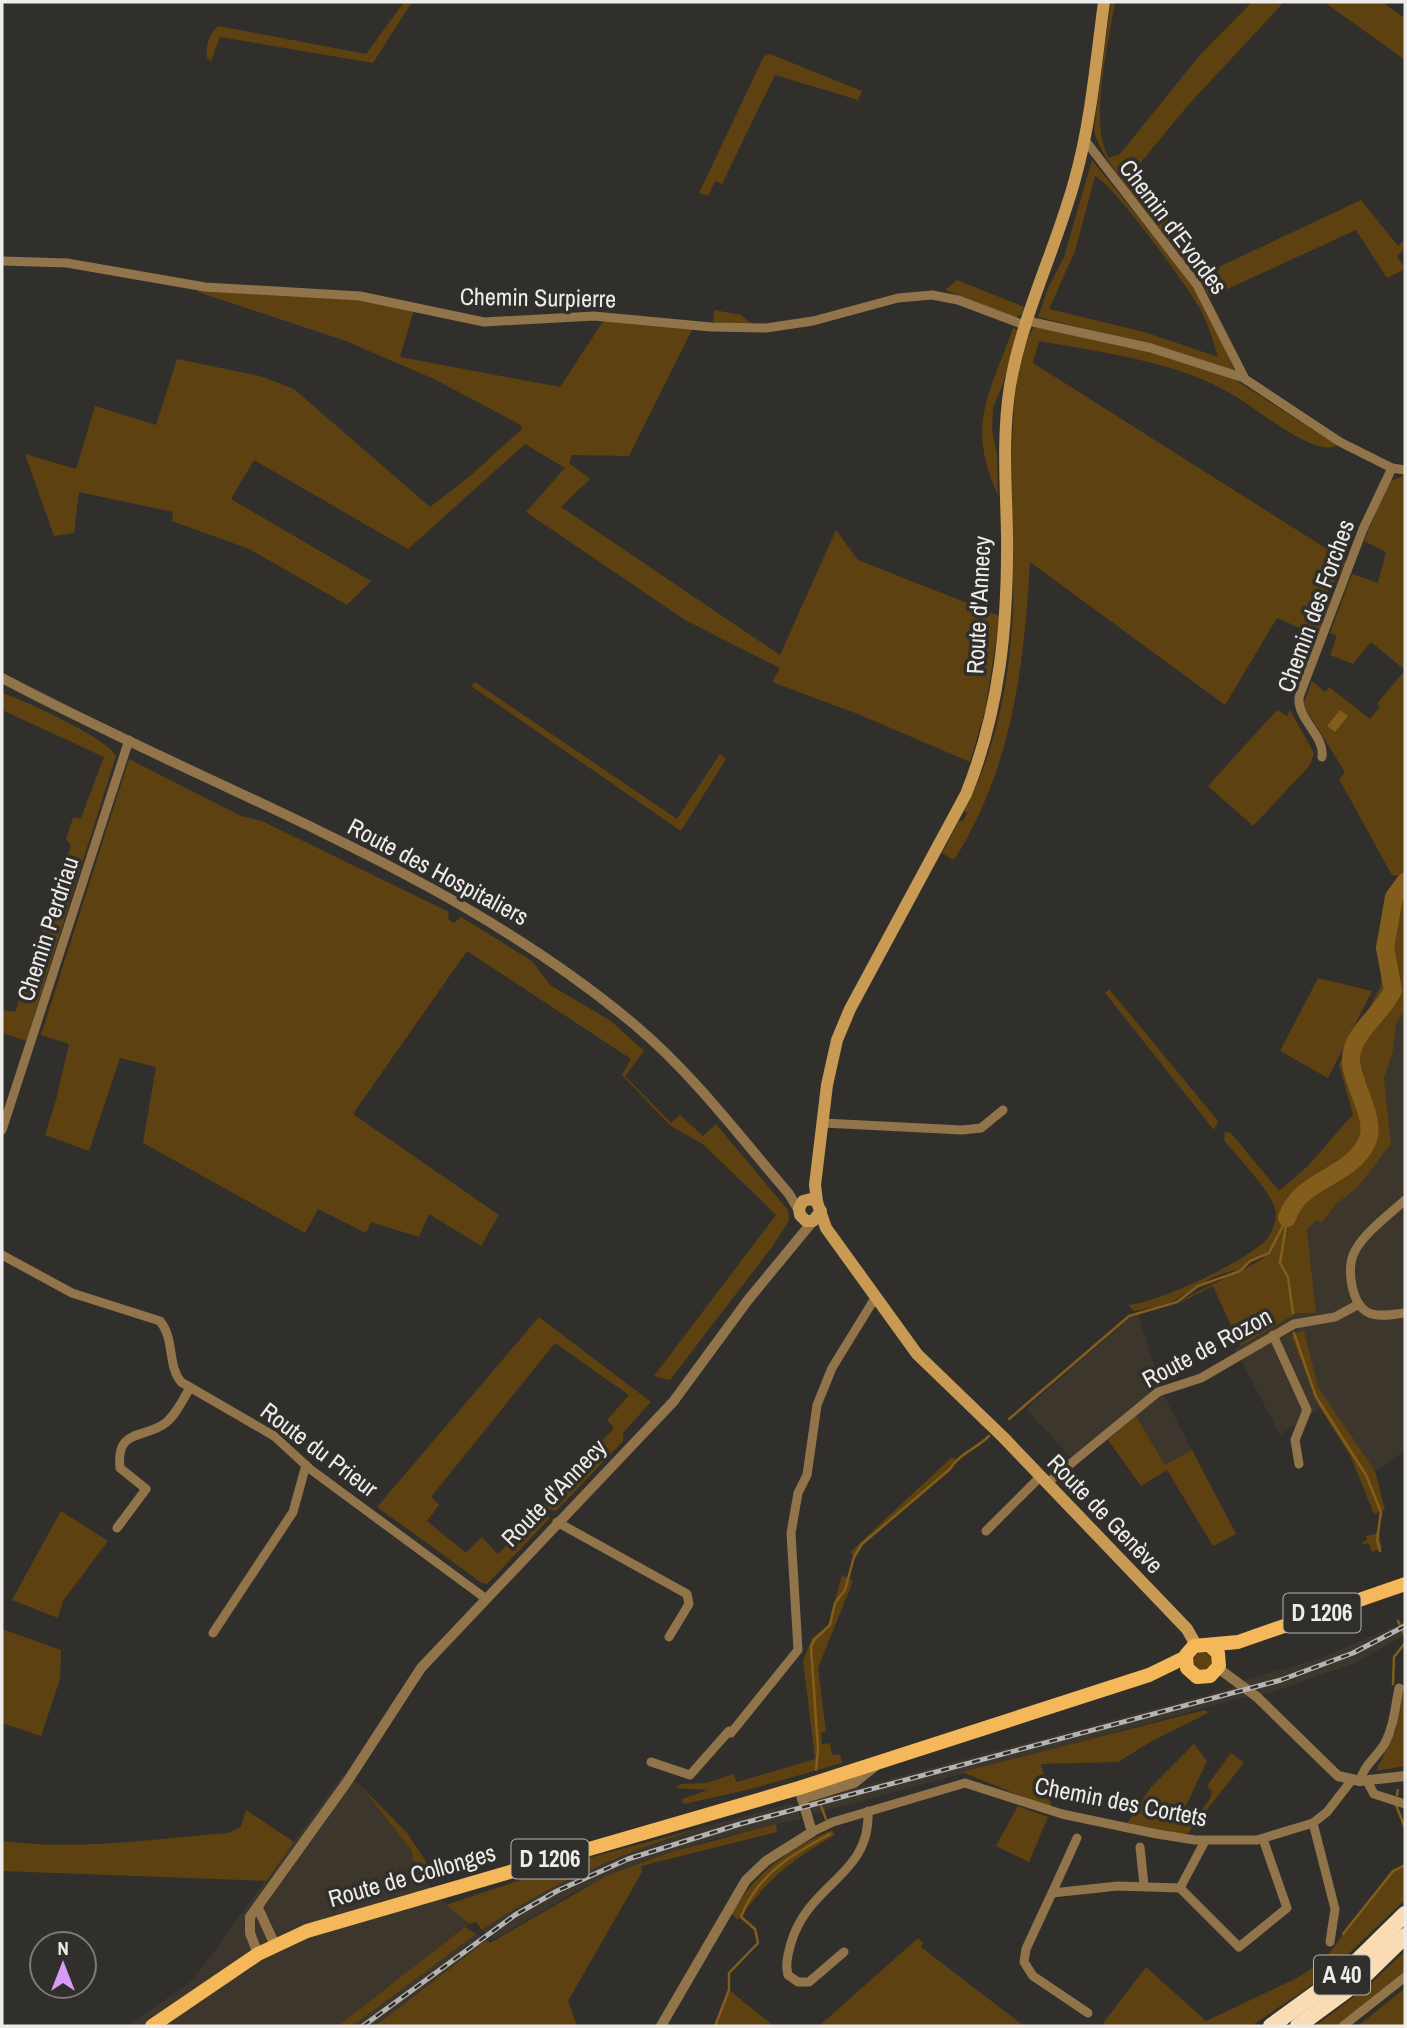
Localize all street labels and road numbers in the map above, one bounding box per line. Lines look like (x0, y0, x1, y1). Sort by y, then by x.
street label: Chemin d'Evordes (1112, 152, 1235, 300)
street label: Chemin Surpierre (460, 280, 616, 314)
street label: Chemin des Forches (1269, 515, 1361, 697)
street label: Route d'Annecy (958, 535, 998, 675)
street label: Route des Hospitaliers (343, 810, 534, 932)
street label: Chemin Perdriau (9, 852, 85, 1005)
street label: Route de Rozon (1136, 1300, 1277, 1395)
street label: Route du Prieur (254, 1395, 385, 1504)
street label: Route d'Annecy (494, 1431, 613, 1553)
street label: Route de Genève (1041, 1447, 1171, 1580)
road number: D 1206 (1284, 1594, 1360, 1632)
street label: Chemin des Cortets (1032, 1769, 1210, 1833)
street label: Route de Collonges (324, 1836, 499, 1914)
road number: D 1206 (512, 1840, 588, 1878)
road number: A 40 (1314, 1956, 1370, 1994)

